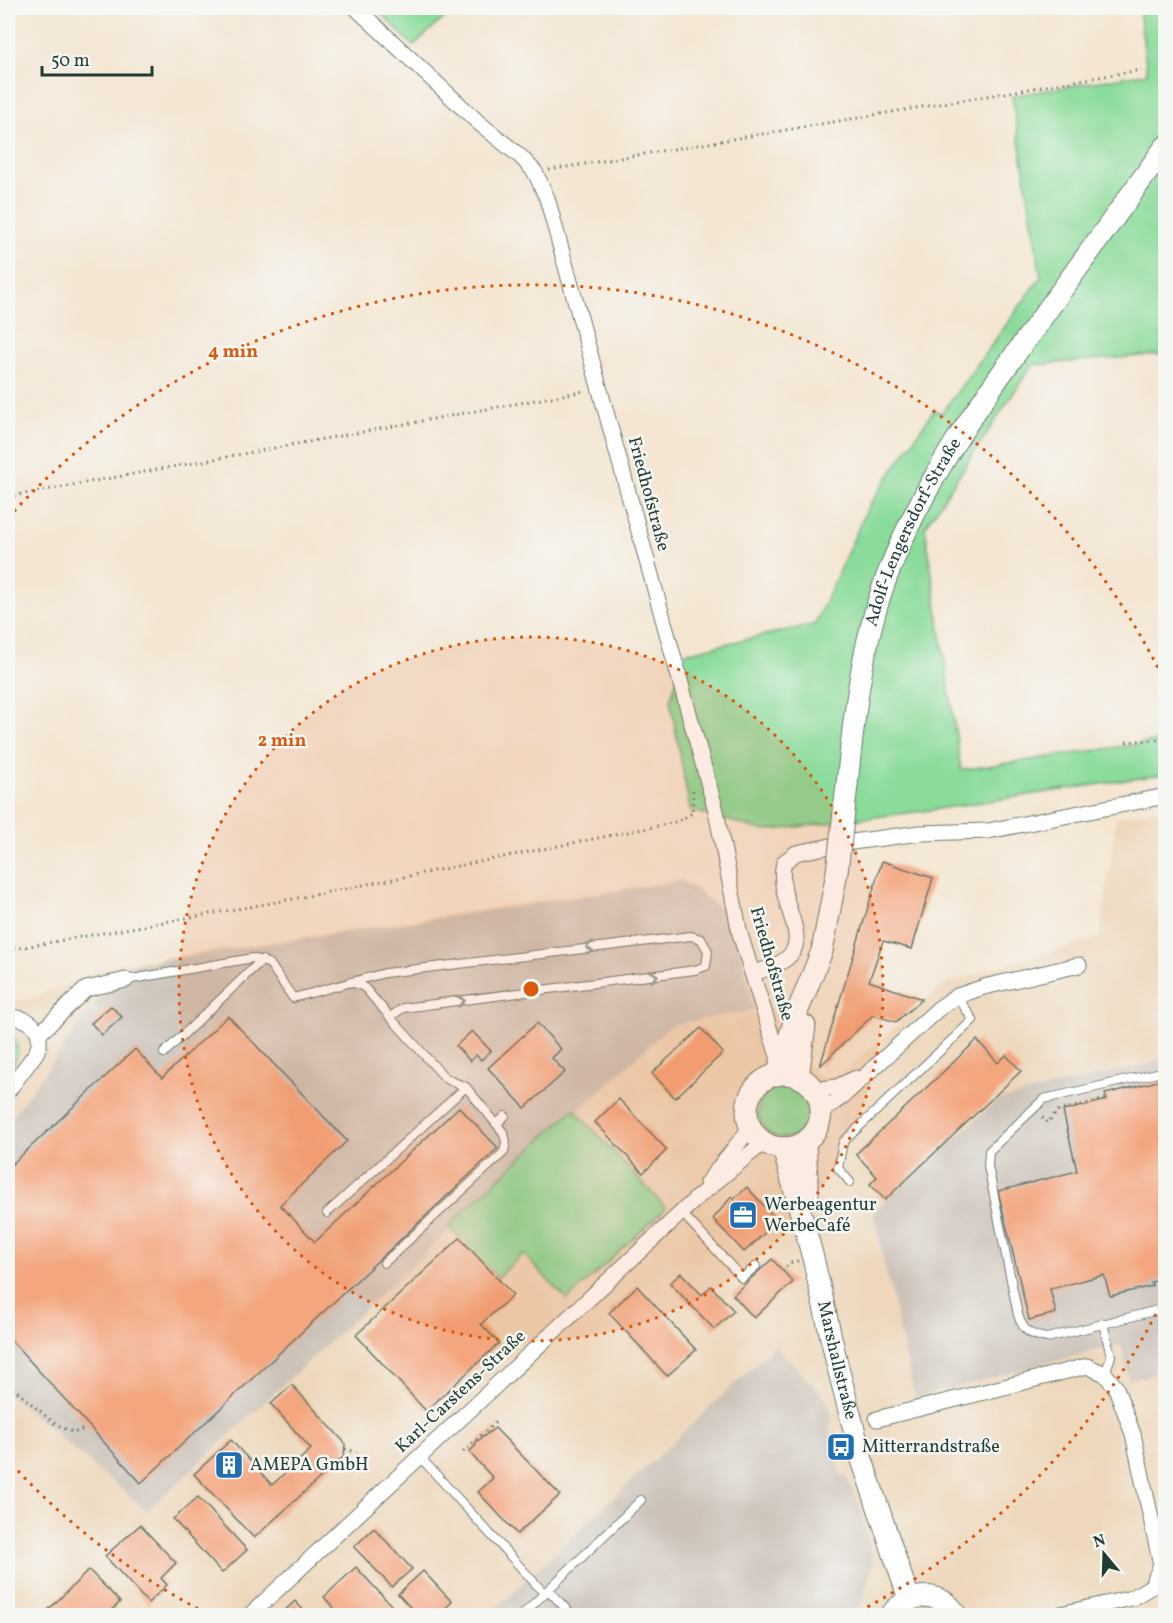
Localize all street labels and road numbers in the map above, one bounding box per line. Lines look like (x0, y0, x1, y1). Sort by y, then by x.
street label: Adolf-Lengersdorf-Straße (859, 433, 968, 629)
street label: Friedhofstraße (621, 434, 675, 554)
street label: Friedhofstraße (743, 904, 799, 1024)
street label: Marshallstraße (811, 1298, 863, 1422)
street label: Karl-Carstens-Straße (390, 1325, 532, 1459)

